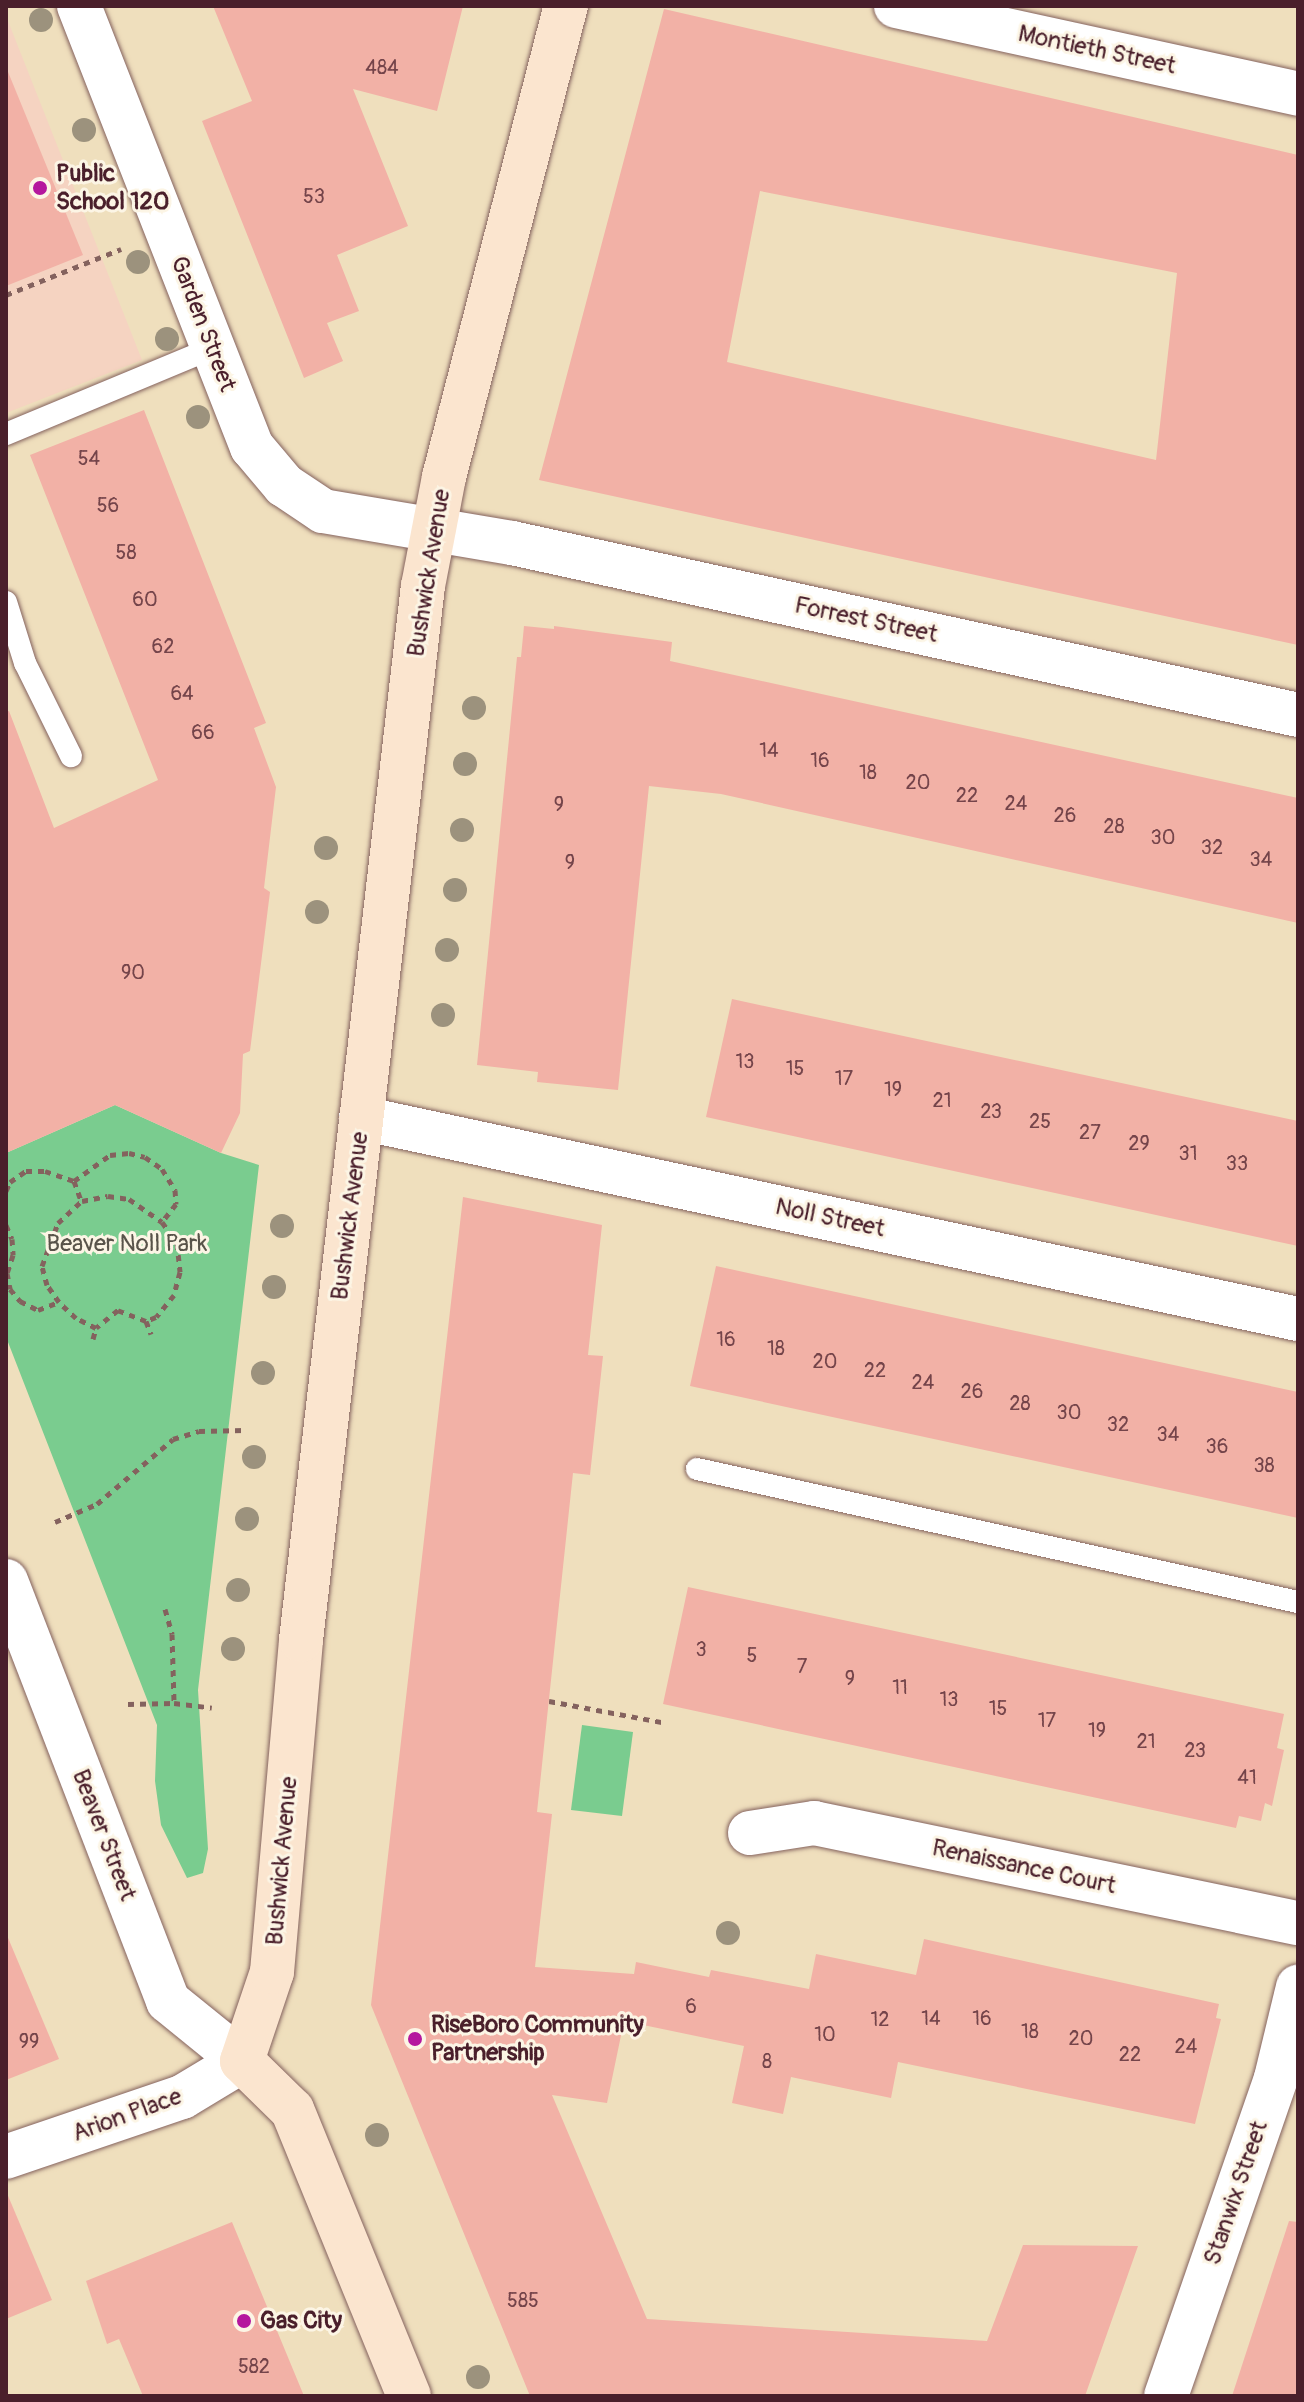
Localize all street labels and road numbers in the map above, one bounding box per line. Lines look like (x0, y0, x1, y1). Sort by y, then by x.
street label: Montieth Street (1016, 19, 1178, 81)
street label: Garden Street (164, 252, 242, 396)
street label: Bushwick Avenue (402, 487, 456, 659)
street label: Forrest Street (792, 591, 940, 649)
street label: Bushwick Avenue (325, 1130, 375, 1302)
street label: Noll Street (773, 1192, 887, 1244)
street label: Beaver Street (66, 1765, 142, 1905)
street label: Bushwick Avenue (260, 1775, 304, 1947)
street label: Renaissance Court (930, 1833, 1118, 1901)
street label: Arion Place (69, 2082, 185, 2148)
street label: Stanwix Street (1198, 2117, 1274, 2269)

